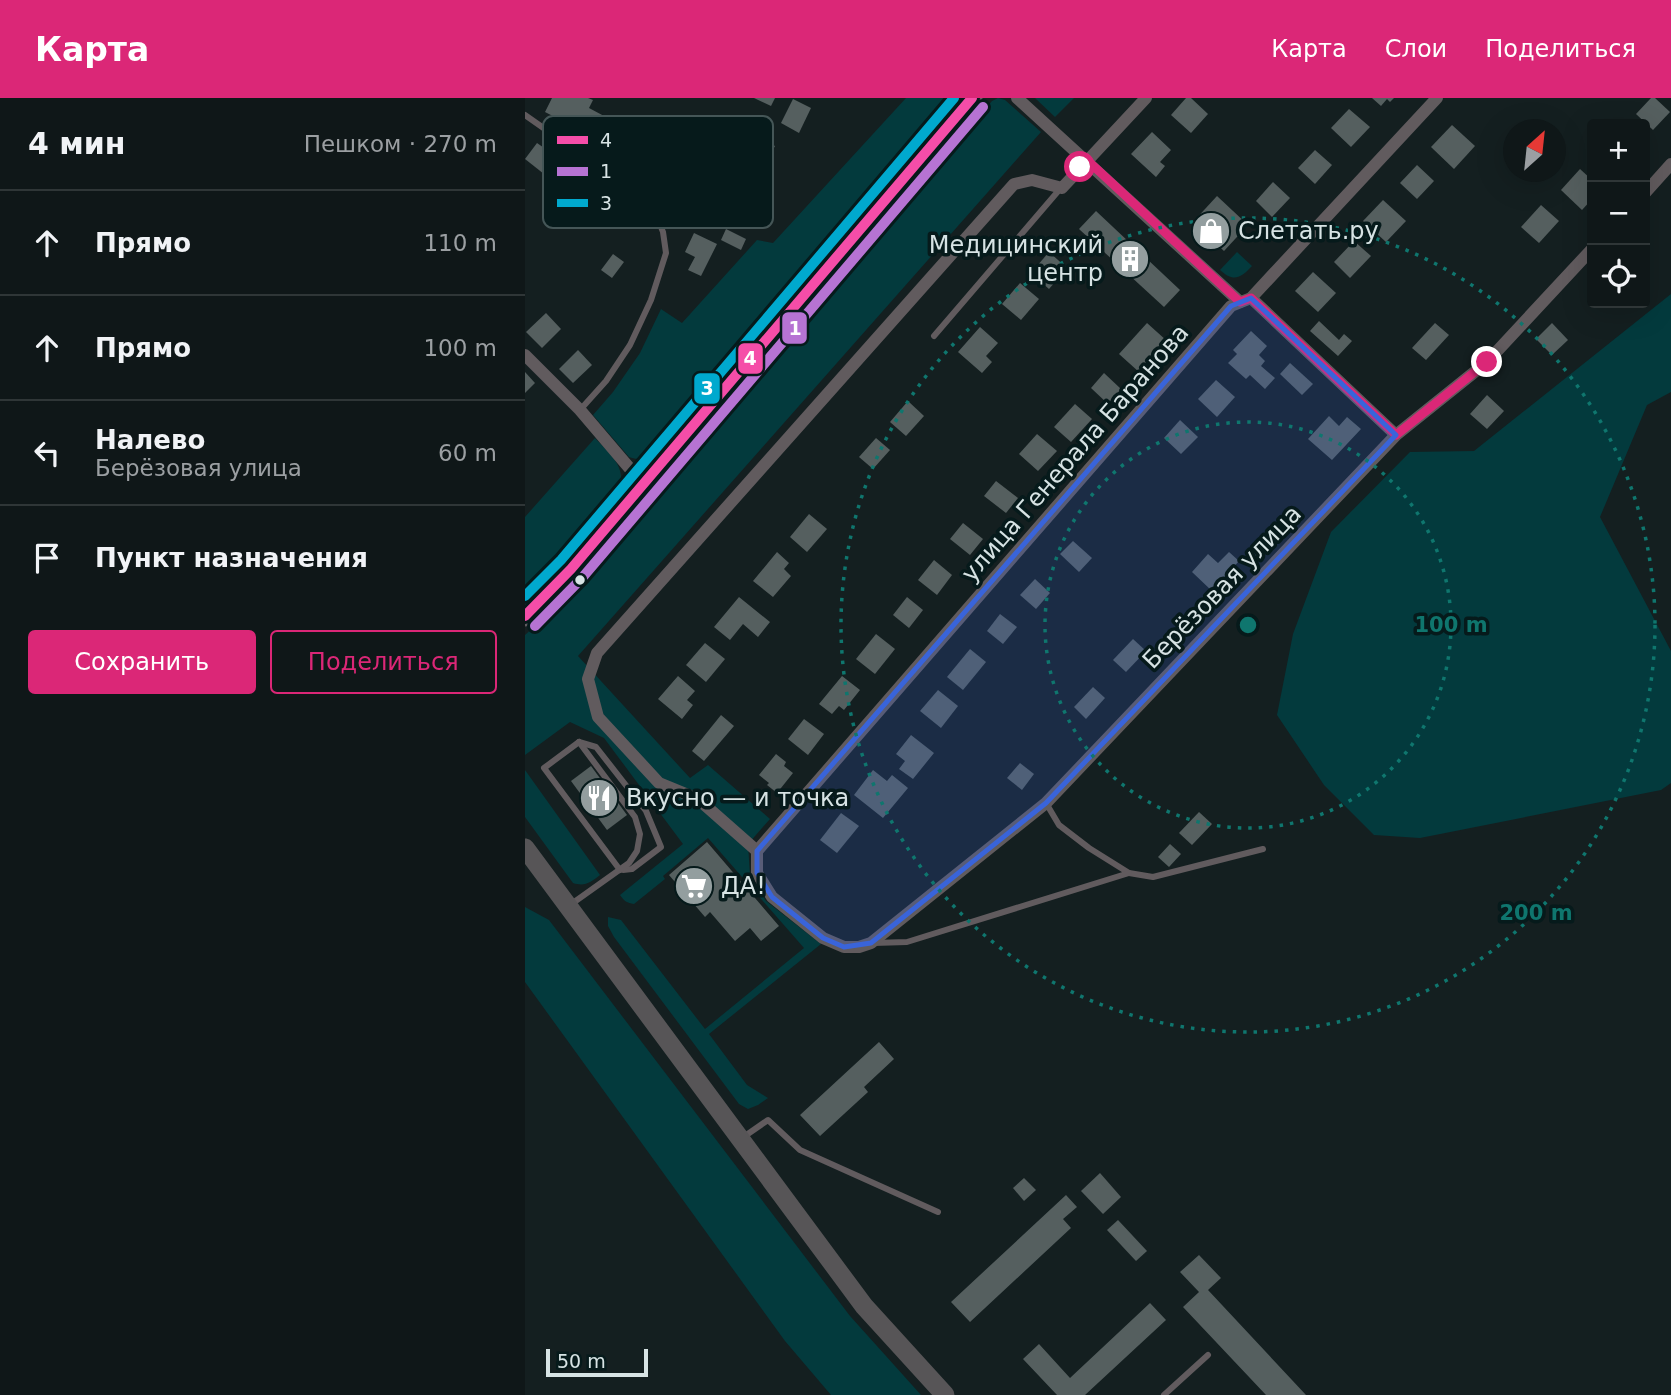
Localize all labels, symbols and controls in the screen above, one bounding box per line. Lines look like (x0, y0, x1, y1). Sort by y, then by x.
text: Карта (35, 30, 149, 69)
text: Карта (1271, 35, 1347, 63)
text: Слои (1385, 35, 1447, 63)
text: Поделиться (1485, 35, 1636, 63)
legend (543, 116, 773, 228)
north arrow (1503, 119, 1566, 182)
map controls (1587, 119, 1650, 308)
button: + (1587, 119, 1650, 182)
text: 4 мин (28, 126, 126, 161)
text: 4 (600, 129, 612, 151)
text: Пешком · 270 m (304, 131, 497, 157)
route start (1064, 151, 1095, 182)
text: 1 (600, 160, 612, 182)
button: − (1587, 182, 1650, 245)
text: 3 (600, 192, 612, 214)
shop icon: Слетать.ру (1190, 210, 1232, 252)
place label: Слетать.ру (1238, 217, 1379, 245)
icon: ahead (28, 224, 66, 262)
text: Прямо (95, 228, 191, 258)
text: 110 m (423, 230, 497, 256)
place label: Медицинский центр (929, 231, 1103, 287)
building icon: Медицинский центр (1109, 238, 1151, 280)
button: locate (1587, 245, 1650, 308)
line badge: 1 (781, 311, 808, 345)
text: 1 (788, 317, 802, 339)
street label: улица Генерала Баранова (956, 319, 1194, 587)
icon: ahead (28, 329, 66, 367)
text: Прямо (95, 333, 191, 363)
text: 100 m (423, 335, 497, 361)
line badge: 4 (737, 342, 764, 375)
route end (1471, 346, 1502, 377)
text: 4 (743, 347, 757, 369)
line badge: 3 (693, 372, 721, 405)
text: 3 (700, 377, 714, 399)
text: Налево (95, 425, 205, 455)
icon: left (28, 434, 66, 472)
text: 60 m (438, 440, 497, 466)
text: Берёзовая улица (95, 455, 302, 481)
street label: Берёзовая улица (1137, 500, 1307, 674)
icon: arrive (28, 539, 66, 577)
text: Пункт назначения (95, 543, 368, 573)
unlabelled marker (573, 573, 587, 587)
centre of rings (1236, 613, 1260, 637)
text: 100 m (1414, 613, 1488, 637)
button: Сохранить (28, 630, 256, 694)
button: Поделиться (270, 630, 497, 694)
restaurant icon: Вкусно — и точка (578, 777, 620, 819)
place label: Вкусно — и точка (626, 784, 849, 812)
supermarket icon: ДА! (673, 865, 715, 907)
place label: ДА! (721, 872, 766, 900)
text: 200 m (1499, 901, 1573, 925)
scale bar (546, 1346, 647, 1378)
text: 50 m (557, 1350, 606, 1372)

